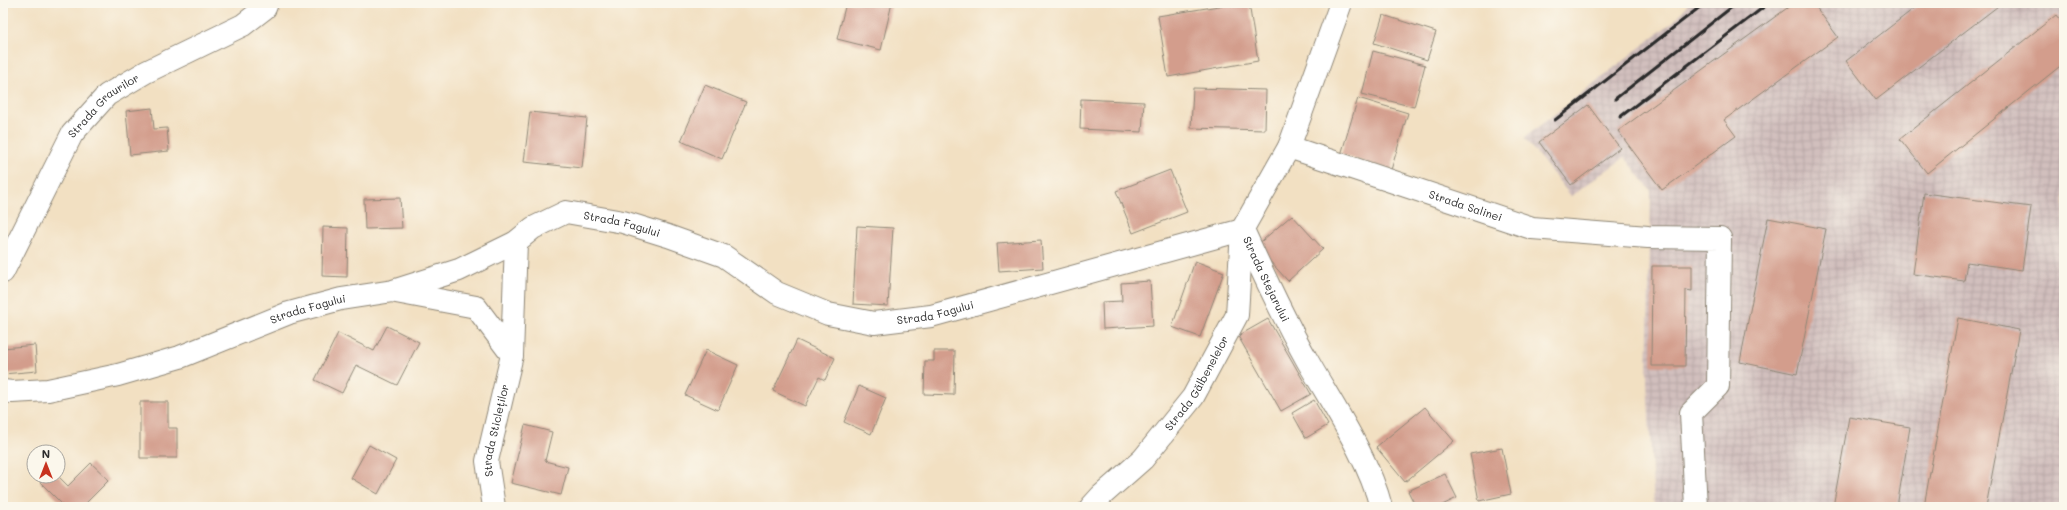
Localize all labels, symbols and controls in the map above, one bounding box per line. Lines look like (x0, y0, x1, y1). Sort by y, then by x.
street label: Strada Graurilor (64, 70, 141, 141)
street label: Strada Salinei (1427, 186, 1504, 225)
street label: Strada Fagului (583, 207, 662, 240)
street label: Strada Stejarului (1240, 234, 1293, 324)
street label: Strada Fagului (267, 290, 347, 327)
street label: Strada Fagului (896, 297, 975, 327)
street label: Strada Gălbenelelor (1161, 333, 1232, 434)
street label: Strada Sticleților (479, 383, 512, 478)
north arrow (26, 444, 66, 484)
text: N (42, 446, 50, 461)

